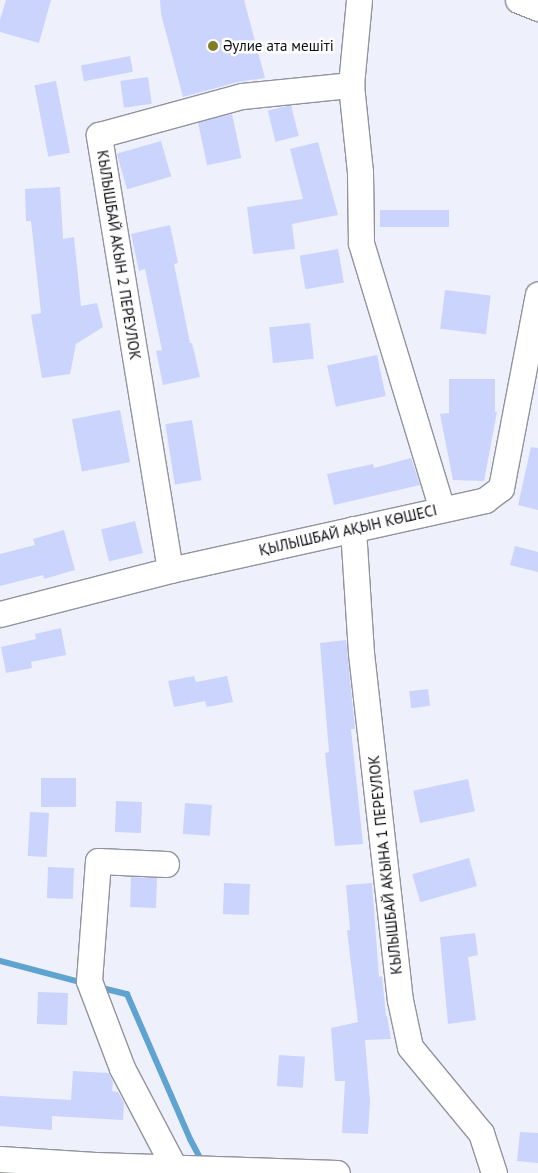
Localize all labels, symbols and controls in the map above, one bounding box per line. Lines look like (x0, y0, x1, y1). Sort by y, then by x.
place label: Әулие ата мешіті (223, 37, 334, 55)
marker: Әулие ата мешіті (207, 40, 219, 52)
street label: КЫЛЫШБАЙ АКЫН 2 ПЕРЕУЛОК (93, 149, 145, 361)
street label: ҚЫЛЫШБАЙ АҚЫН КӨШЕСІ (257, 501, 439, 559)
street label: КЫЛЫШБАЙ АКЫНА 1 ПЕРЕУЛОК (364, 754, 406, 976)

